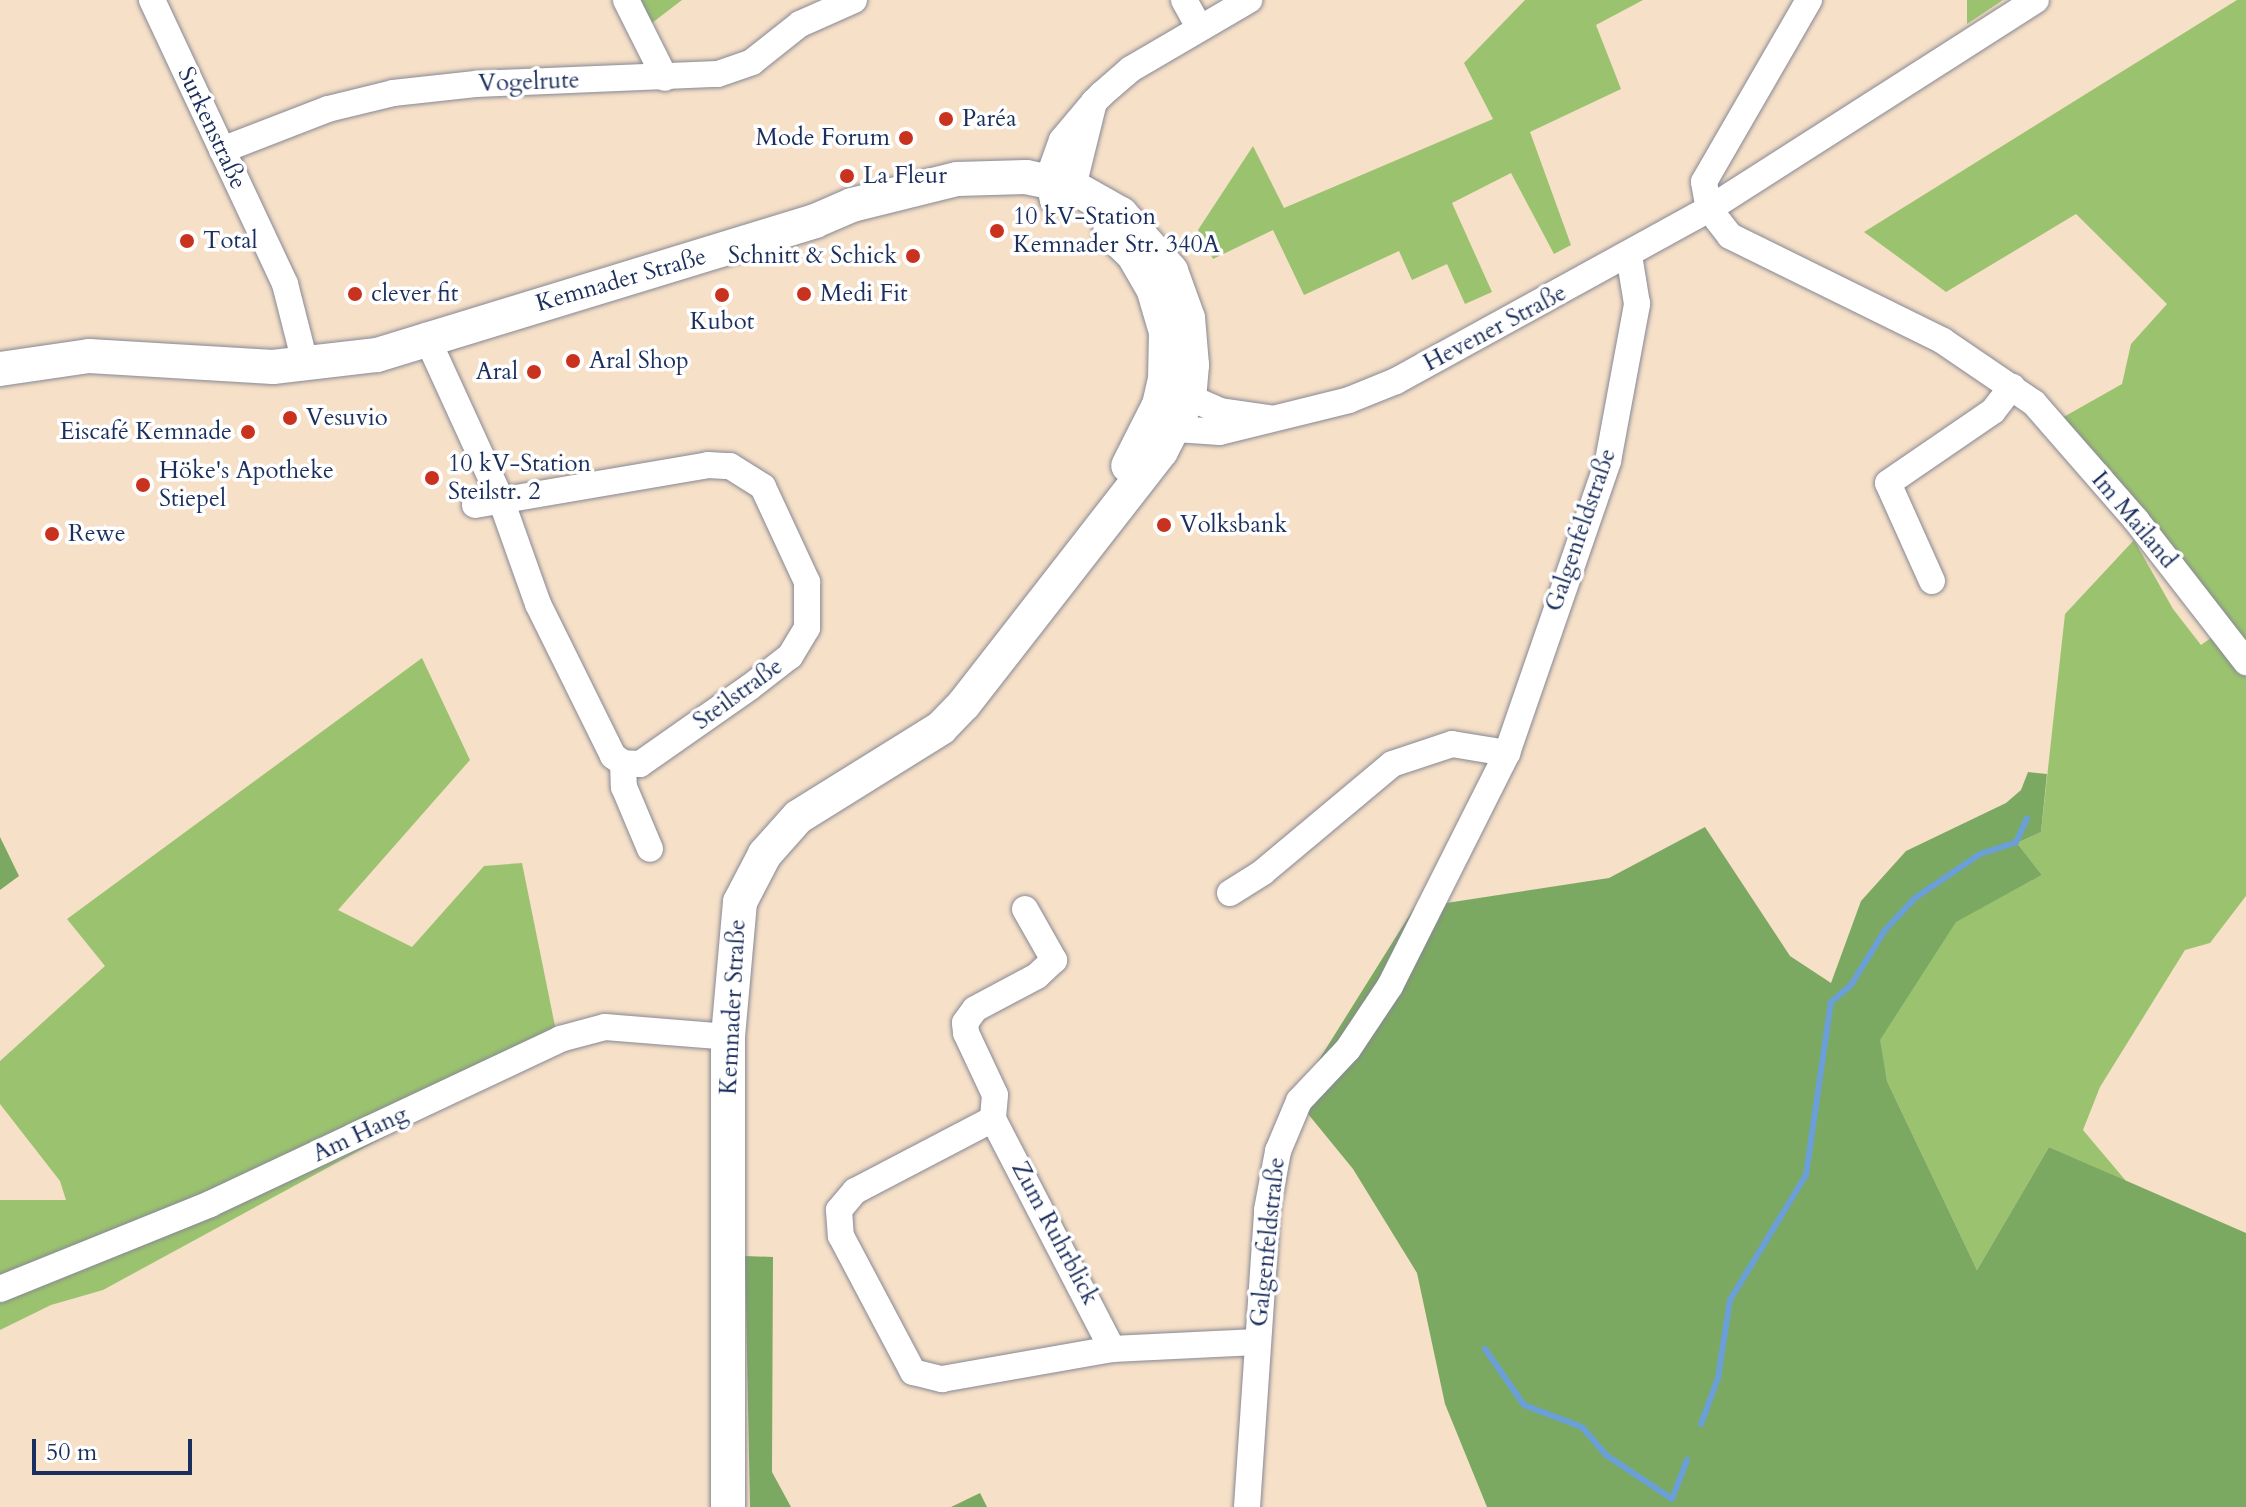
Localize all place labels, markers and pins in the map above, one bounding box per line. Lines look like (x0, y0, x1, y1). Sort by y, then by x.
place label: Paréa (962, 105, 1017, 133)
marker: Paréa (937, 110, 955, 128)
place label: Mode Forum (755, 124, 890, 152)
marker: Mode Forum (897, 129, 915, 147)
place label: La Fleur (863, 162, 947, 190)
marker: La Fleur (838, 167, 856, 185)
place label: 10 kV-Station Kemnader Str. 340A (1013, 203, 1220, 259)
marker: 10 kV-Station Kemnader Str. 340A (988, 222, 1006, 240)
place label: Total (203, 227, 258, 255)
marker: Total (178, 232, 196, 250)
place label: Schnitt & Schick (728, 242, 897, 270)
marker: Schnitt & Schick (904, 247, 922, 265)
place label: clever fit (371, 280, 458, 308)
place label: Medi Fit (820, 280, 907, 308)
marker: clever fit (346, 285, 364, 303)
marker: Medi Fit (795, 285, 813, 303)
marker: Kubot (713, 286, 731, 304)
place label: Kubot (690, 308, 754, 336)
place label: Aral Shop (589, 347, 689, 375)
marker: Aral Shop (564, 352, 582, 370)
place label: Aral (476, 358, 518, 386)
marker: Aral (525, 363, 543, 381)
place label: Vesuvio (306, 404, 388, 432)
marker: Vesuvio (281, 409, 299, 427)
place label: Eiscafé Kemnade (60, 418, 232, 446)
marker: Eiscafé Kemnade (239, 423, 257, 441)
place label: 10 kV-Station Steilstr. 2 (448, 450, 591, 506)
place label: Höke's Apotheke Stiepel (159, 457, 334, 513)
marker: 10 kV-Station Steilstr. 2 (423, 469, 441, 487)
marker: Höke's Apotheke Stiepel (134, 476, 152, 494)
place label: Volksbank (1180, 511, 1287, 539)
marker: Volksbank (1155, 516, 1173, 534)
place label: Rewe (68, 520, 126, 548)
marker: Rewe (43, 525, 61, 543)

